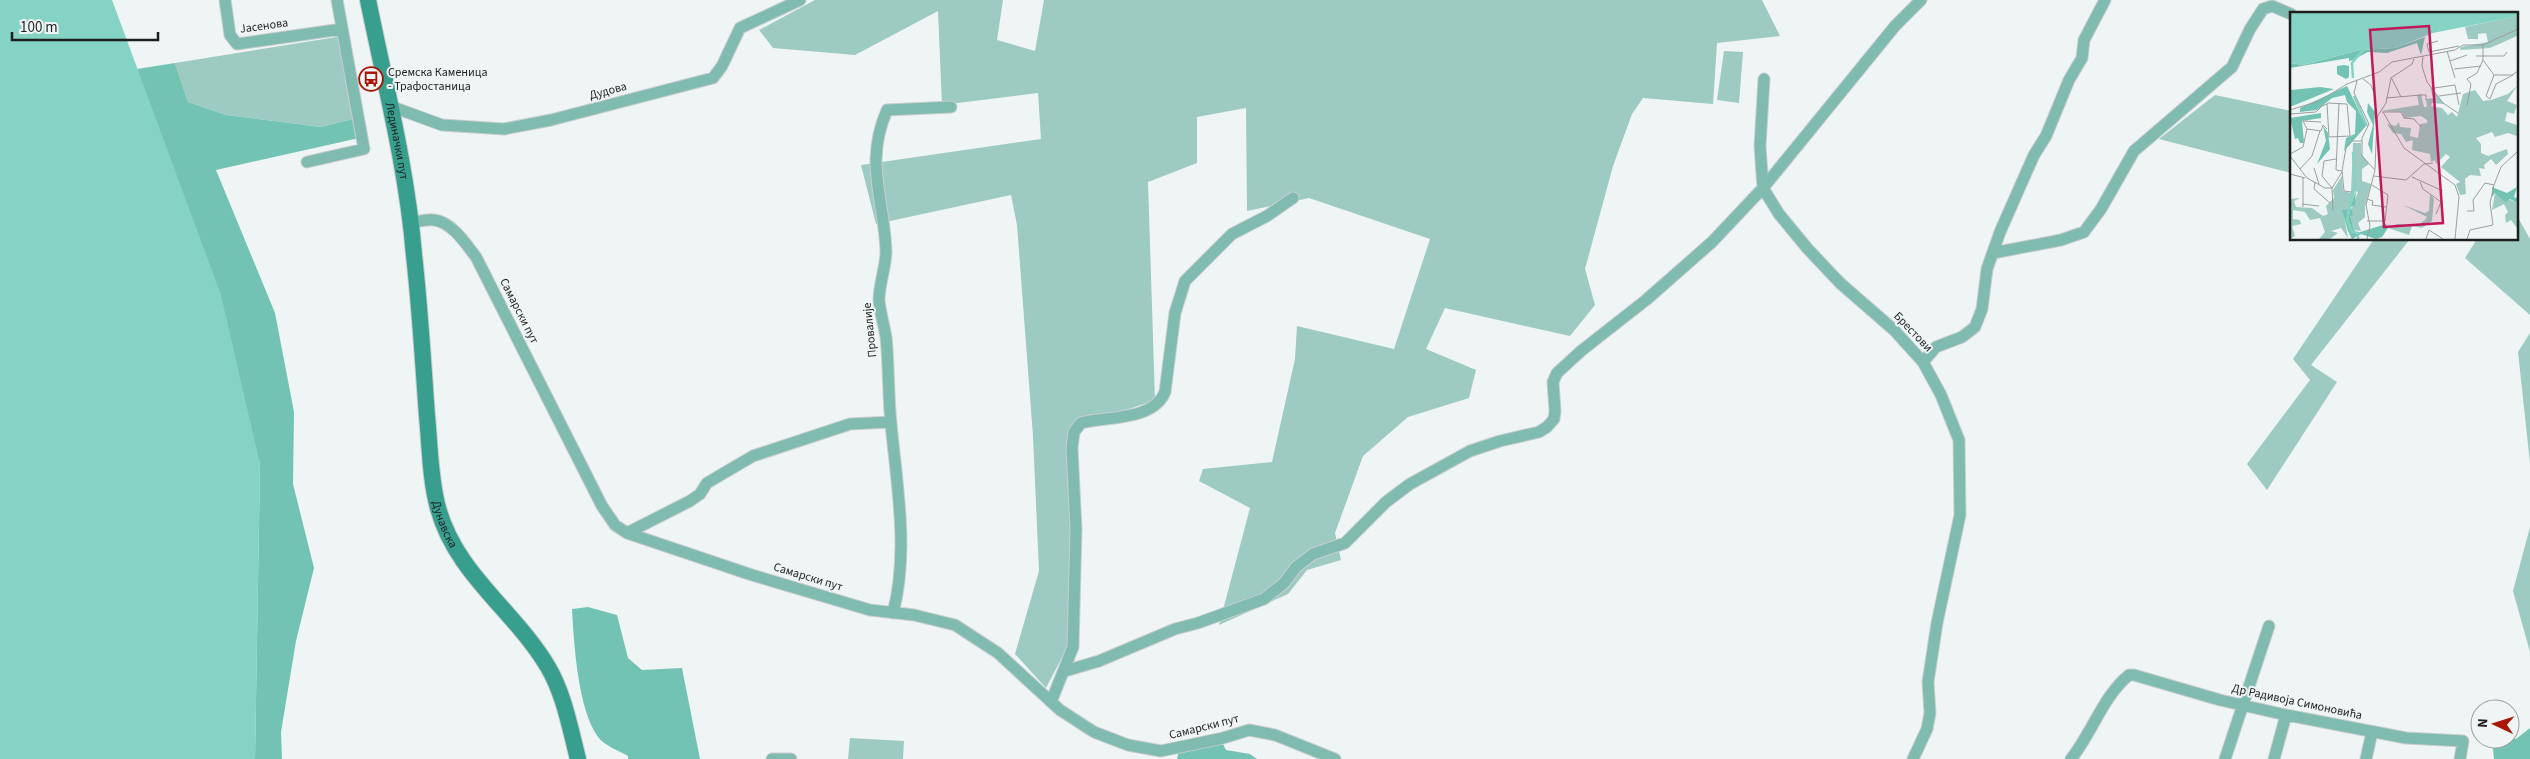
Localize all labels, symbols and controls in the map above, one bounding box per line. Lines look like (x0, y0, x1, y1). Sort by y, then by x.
scale bar (12, 10, 159, 42)
inset map (2290, 12, 2518, 240)
street label: Јасенова (239, 14, 289, 38)
text: 100 m (20, 17, 58, 38)
place label: Сремска Каменица - Трафостаница (388, 64, 488, 95)
bus stop icon: Сремска Каменица - Трафостаница (358, 66, 384, 92)
street label: Дудова (587, 78, 629, 104)
street label: Лединачки пут (381, 101, 413, 181)
street label: Самарски пут (495, 275, 543, 347)
street label: Провалије (859, 302, 881, 358)
street label: Брестови (1890, 308, 1936, 356)
street label: Дунавска (428, 499, 462, 551)
street label: Самарски пут (771, 558, 845, 596)
street label: Др Радивоја Симоновића (2230, 680, 2364, 724)
north arrow (2470, 699, 2520, 749)
street label: Самарски пут (1167, 710, 1241, 744)
text: N (2473, 718, 2493, 729)

